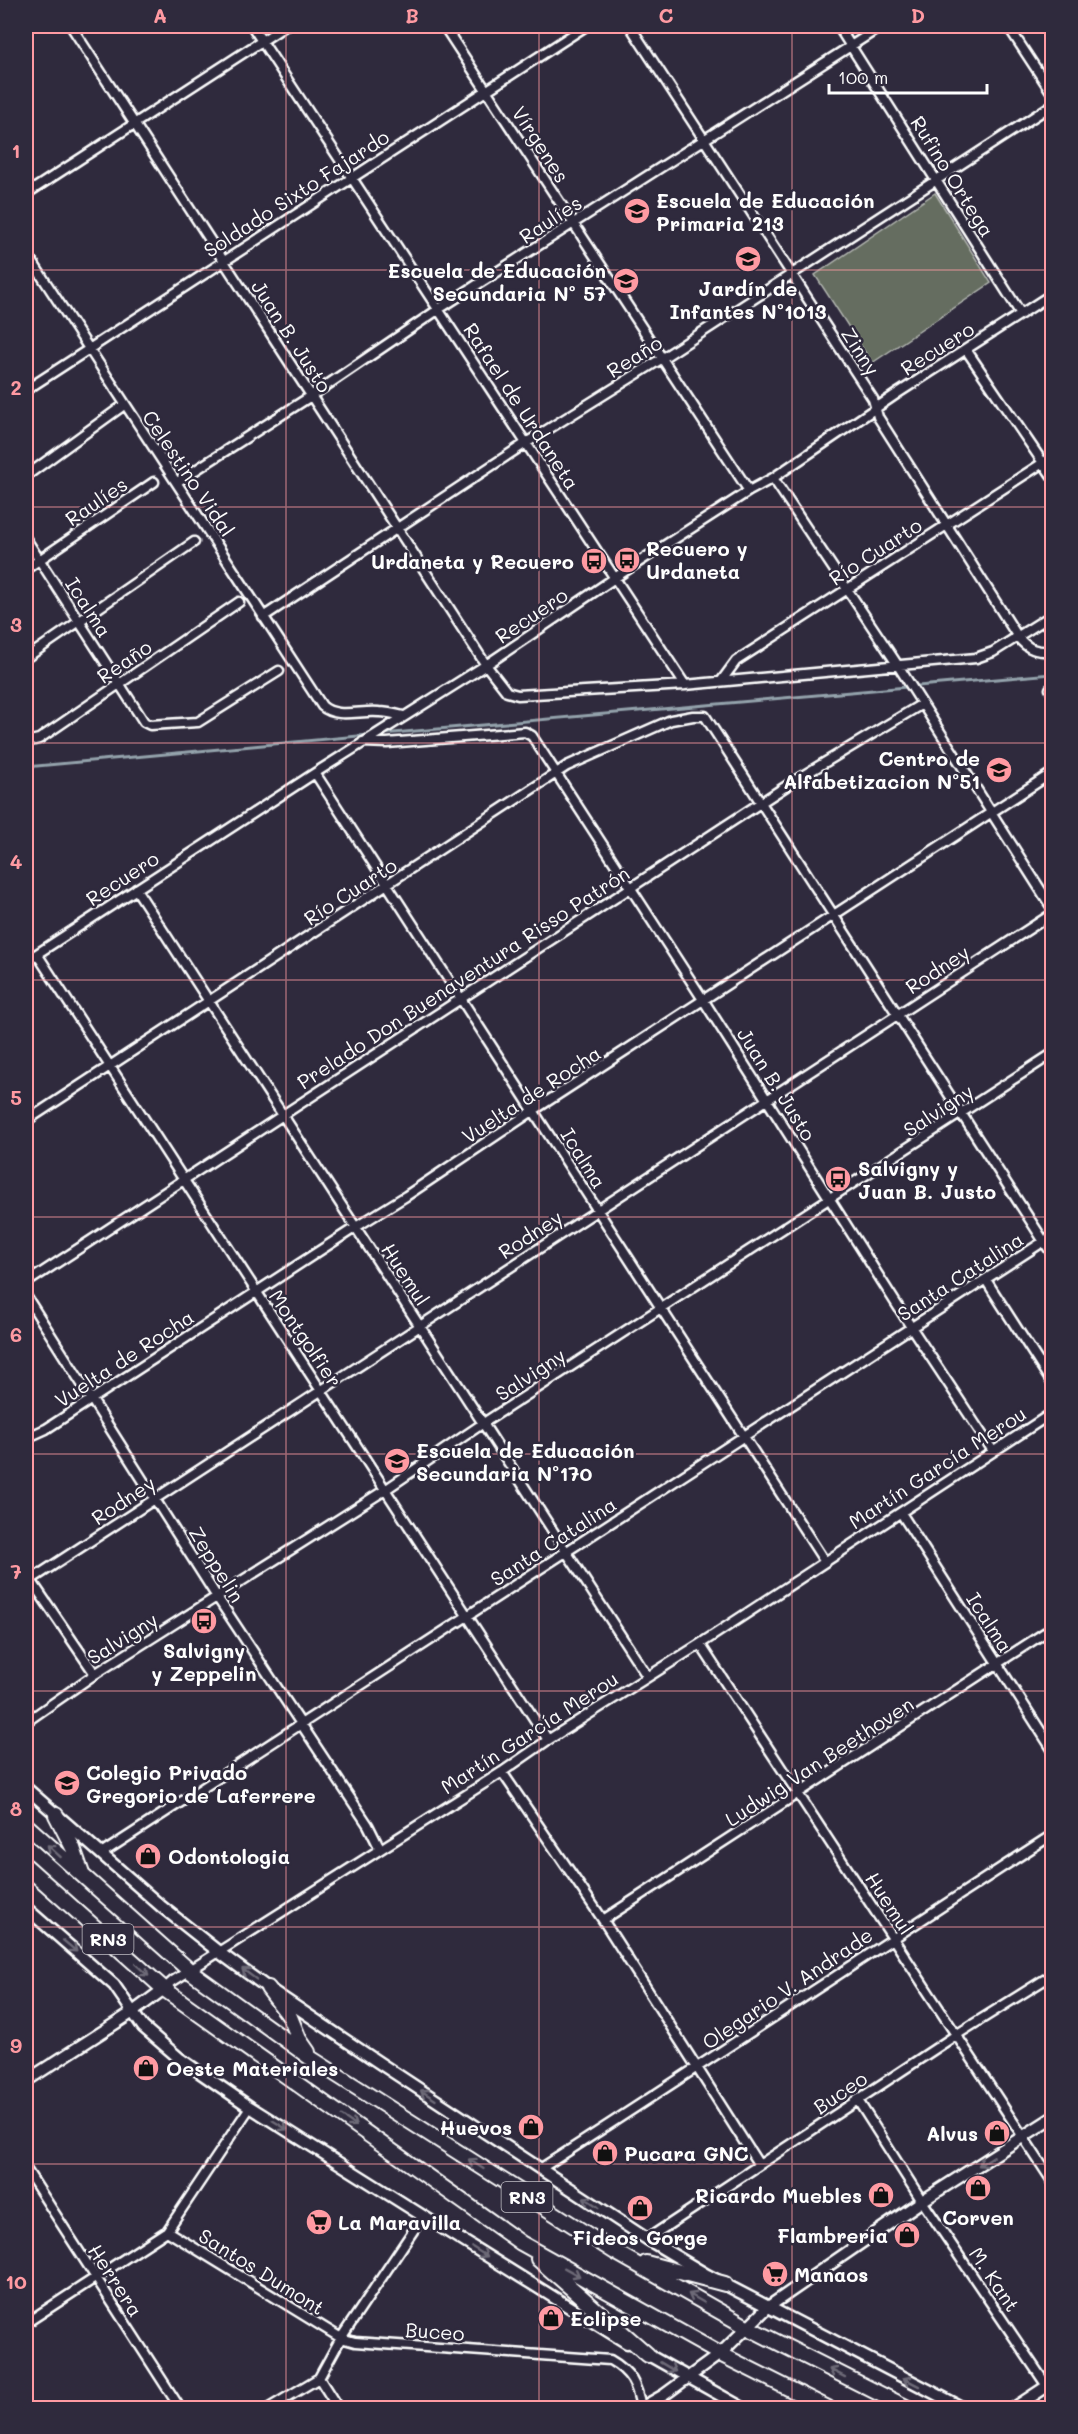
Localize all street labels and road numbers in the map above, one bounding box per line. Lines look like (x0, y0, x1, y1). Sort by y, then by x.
street label: Vírgenes (507, 101, 575, 187)
street label: Rufino Ortega (905, 111, 1001, 241)
street label: Soldado Sixto Fajardo (198, 123, 394, 263)
street label: Raulíes (514, 189, 586, 249)
street label: Juan B. Justo (246, 275, 338, 397)
street label: Recuero (895, 315, 979, 381)
street label: Rafael de Urdaneta (458, 318, 586, 494)
street label: Zinny (836, 322, 886, 380)
street label: Reaño (601, 329, 667, 383)
street label: Celestino Vidal (137, 405, 241, 541)
street label: Raulíes (60, 471, 132, 531)
street label: Río Cuarto (824, 511, 927, 591)
street label: Icalma (60, 572, 118, 642)
street label: Recuero (490, 581, 572, 649)
street label: Reaño (92, 633, 157, 689)
street label: Recuero (80, 845, 164, 911)
street label: Río Cuarto (299, 851, 402, 931)
street label: Prelado Don Buenaventura Risso Patrón (292, 860, 634, 1094)
street label: Rodney (900, 939, 974, 999)
street label: Juan B. Justo (732, 1022, 822, 1146)
street label: Vuelta de Rocha (457, 1039, 605, 1149)
street label: Salvigny (898, 1078, 978, 1142)
street label: Icalma (555, 1123, 613, 1193)
street label: Rodney (493, 1204, 567, 1264)
street label: Santa Catalina (892, 1226, 1028, 1326)
street label: Huemul (376, 1238, 436, 1310)
street label: Montgolfier (264, 1284, 348, 1392)
street label: Vuelta de Rocha (50, 1303, 198, 1413)
street label: Salvigny (490, 1342, 570, 1406)
street label: Martín García Merou (843, 1400, 1031, 1534)
street label: Rodney (86, 1470, 160, 1530)
street label: Santa Catalina (485, 1491, 621, 1591)
street label: Zeppelin (183, 1521, 251, 1607)
street label: Icalma (961, 1587, 1019, 1657)
street label: Salvigny (82, 1606, 162, 1670)
street label: Martín García Merou (435, 1665, 623, 1799)
street label: Ludwig Van Beethoven (720, 1690, 918, 1832)
street label: Huemul (860, 1867, 920, 1939)
street label: Olegario V. Andrade (697, 1921, 877, 2055)
road number: RN3 (82, 1924, 134, 1954)
street label: Buceo (808, 2065, 872, 2119)
road number: RN3 (502, 2182, 552, 2212)
street label: Santos Dumont (194, 2222, 330, 2320)
street label: Herrera (83, 2239, 149, 2321)
street label: M. Kant (964, 2242, 1026, 2316)
street label: Buceo (404, 2316, 466, 2346)

